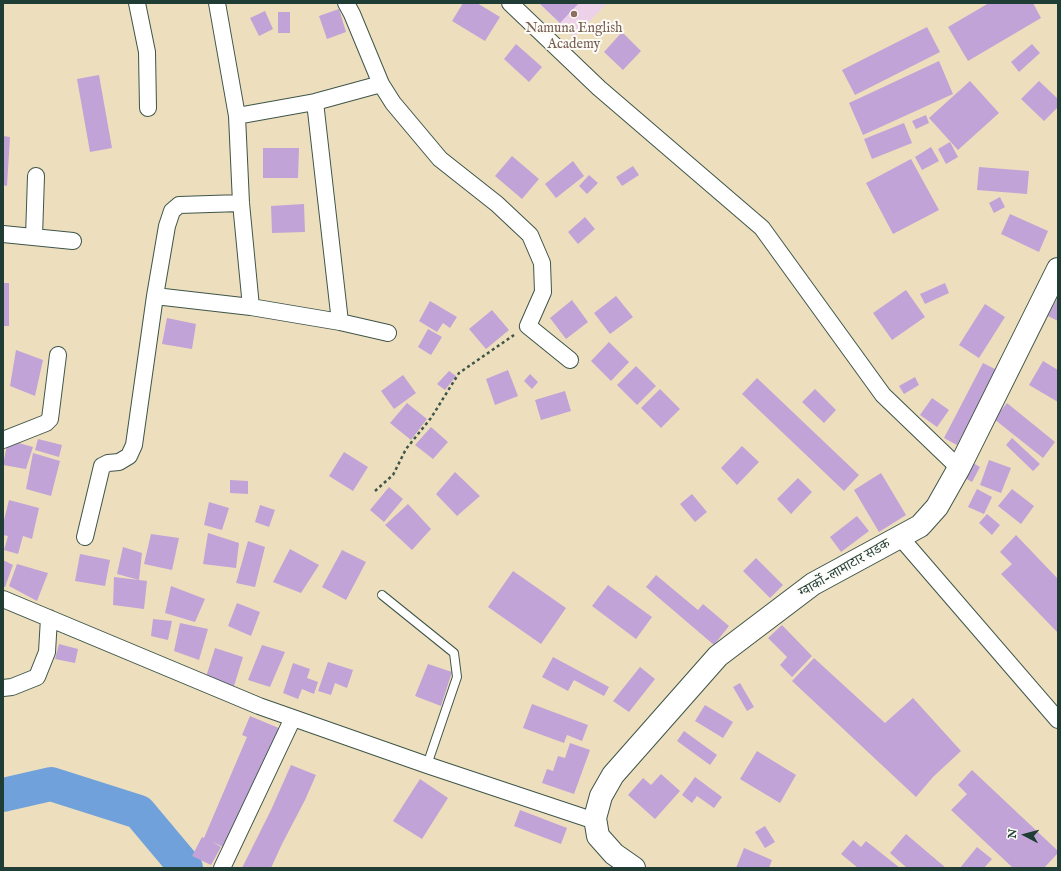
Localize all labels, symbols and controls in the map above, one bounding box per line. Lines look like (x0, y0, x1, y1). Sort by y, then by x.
marker: Namuna English Academy (569, 9, 579, 19)
place label: Namuna English Academy (525, 21, 623, 54)
street label: ग्वार्को-लामाटार सडक (796, 536, 894, 602)
north arrow (1005, 815, 1045, 855)
text: N (1006, 828, 1021, 839)

